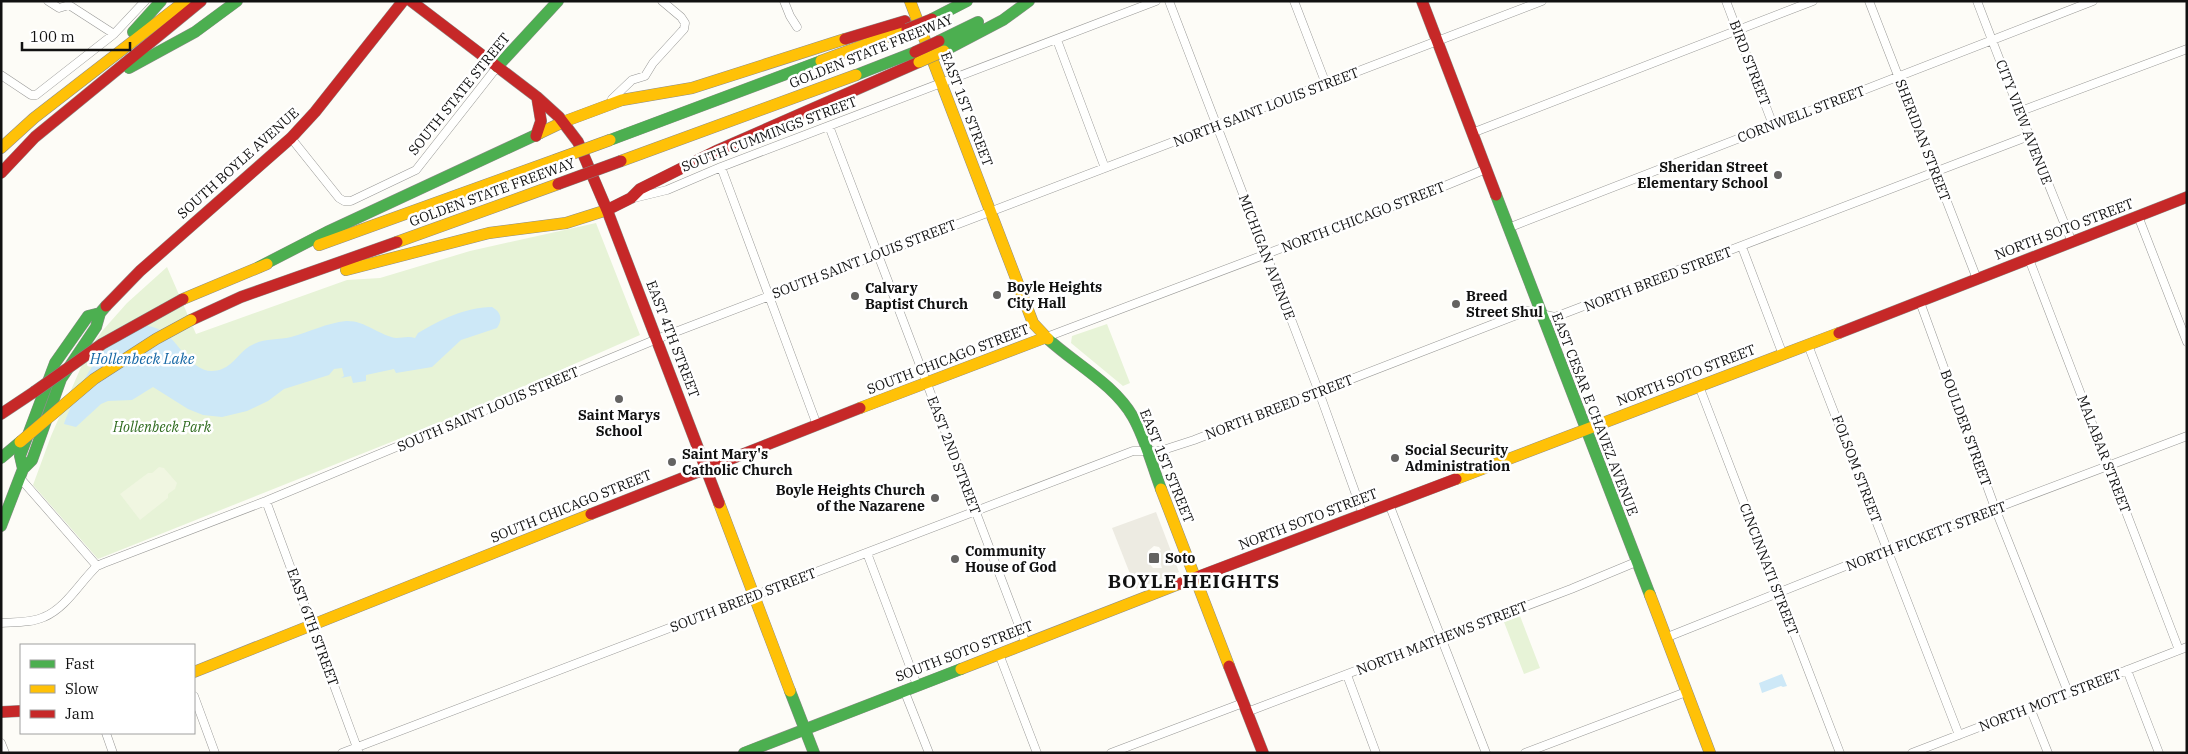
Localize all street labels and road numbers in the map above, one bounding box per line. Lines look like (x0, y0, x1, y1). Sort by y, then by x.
street label: GOLDEN STATE FREEWAY (786, 10, 956, 92)
street label: BIRD STREET (1725, 18, 1775, 108)
street label: SOUTH STATE STREET (404, 29, 514, 159)
street label: EAST 1ST STREET (937, 49, 997, 169)
street label: CITY VIEW AVENUE (1992, 57, 2056, 187)
street label: NORTH SAINT LOUIS STREET (1171, 63, 1361, 151)
street label: SHERIDAN STREET (1891, 76, 1955, 204)
street label: CORNWELL STREET (1735, 81, 1867, 147)
street label: SOUTH CUMMINGS STREET (679, 92, 859, 176)
street label: SOUTH BOYLE AVENUE (173, 104, 303, 222)
street label: GOLDEN STATE FREEWAY (407, 154, 578, 230)
street label: NORTH CHICAGO STREET (1279, 177, 1447, 257)
street label: MICHIGAN AVENUE (1235, 192, 1299, 322)
street label: NORTH SOTO STREET (1992, 194, 2136, 264)
street label: SOUTH SAINT LOUIS STREET (769, 215, 959, 303)
street label: NORTH BREED STREET (1582, 242, 1734, 316)
street label: EAST 4TH STREET (642, 278, 704, 400)
street label: EAST CESAR E CHAVEZ AVENUE (1548, 310, 1642, 518)
street label: SOUTH CHICAGO STREET (864, 320, 1032, 398)
street label: NORTH SOTO STREET (1614, 340, 1758, 410)
street label: SOUTH SAINT LOUIS STREET (394, 362, 582, 456)
street label: BOULDER STREET (1936, 367, 1996, 489)
street label: NORTH BREED STREET (1203, 370, 1355, 444)
street label: MALABAR STREET (2073, 392, 2135, 516)
street label: EAST 2ND STREET (923, 393, 985, 517)
street label: EAST 1ST STREET (1136, 406, 1198, 526)
street label: FOLSOM STREET (1828, 412, 1886, 526)
street label: SOUTH CHICAGO STREET (488, 465, 654, 547)
street label: NORTH SOTO STREET (1236, 484, 1380, 554)
street label: NORTH FICKETT STREET (1843, 497, 2009, 575)
street label: CINCINNATI STREET (1735, 500, 1803, 638)
street label: SOUTH BREED STREET (667, 564, 819, 636)
street label: EAST 6TH STREET (283, 565, 343, 689)
street label: NORTH MATHEWS STREET (1354, 597, 1530, 679)
street label: SOUTH SOTO STREET (893, 616, 1035, 686)
street label: NORTH MOTT STREET (1976, 665, 2124, 735)

